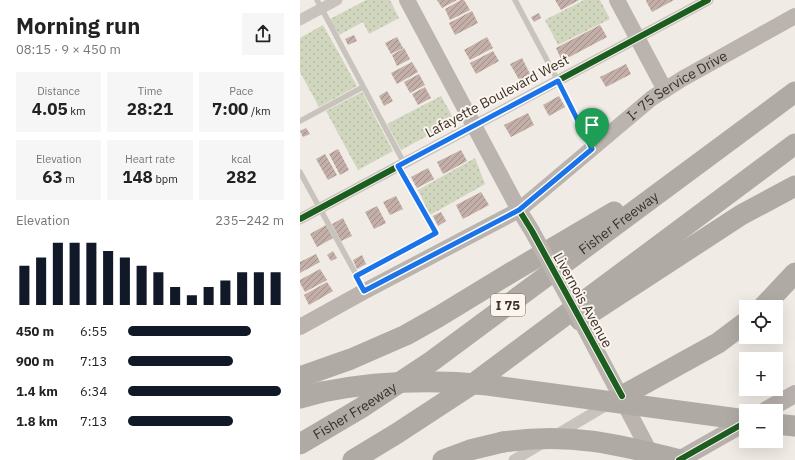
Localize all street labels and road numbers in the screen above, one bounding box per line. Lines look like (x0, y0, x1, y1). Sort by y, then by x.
street label: I- 75 Service Drive (623, 46, 731, 124)
street label: Lafayette Boulevard West (422, 50, 572, 142)
street label: Fisher Freeway (575, 187, 662, 258)
street label: Livernois Avenue (549, 249, 617, 351)
road number: I 75 (491, 294, 525, 316)
street label: Fisher Freeway (310, 378, 400, 443)

